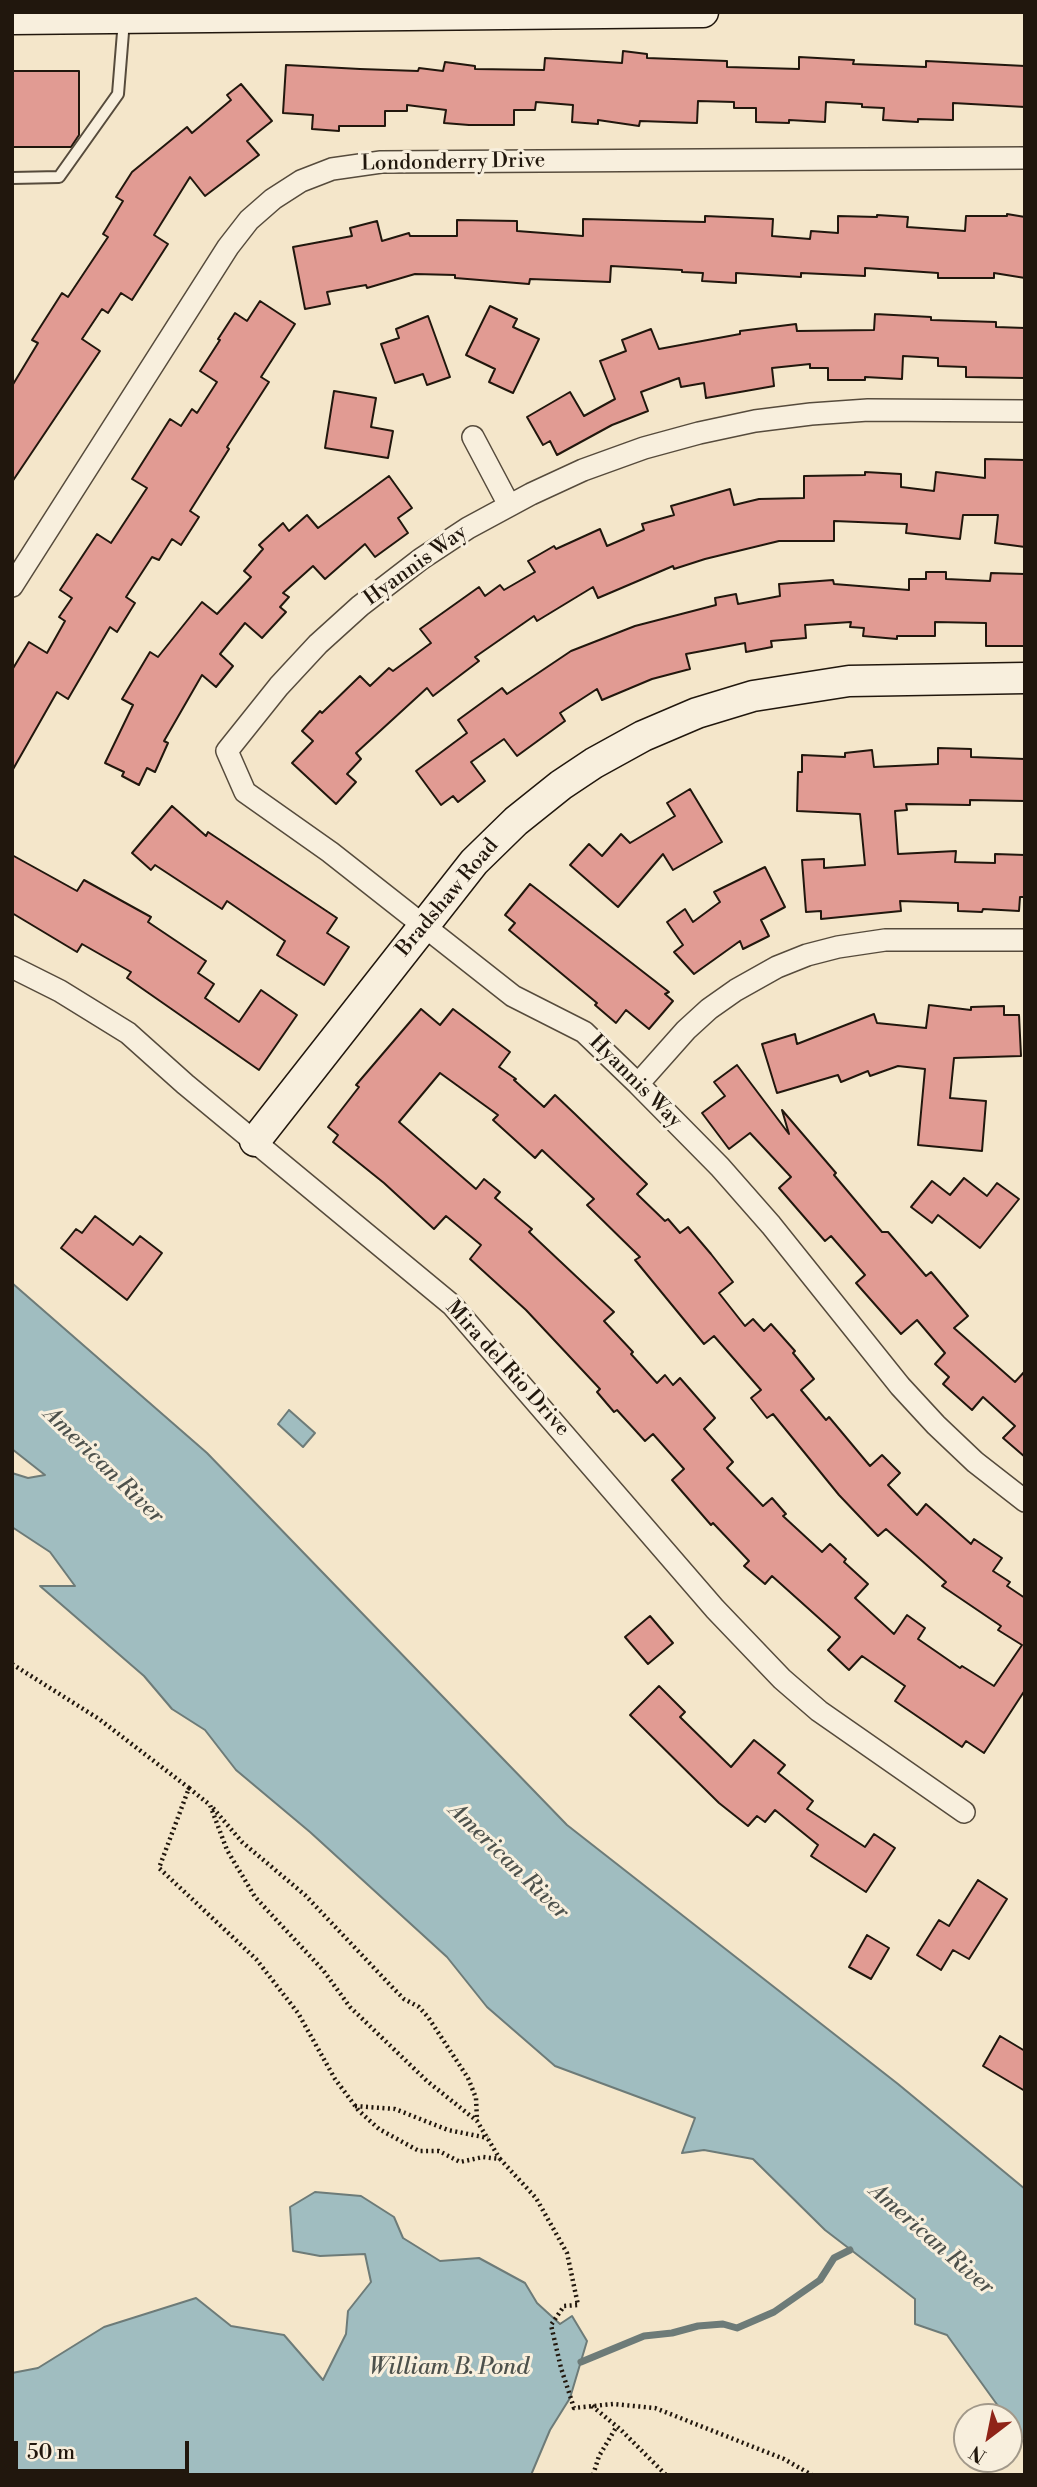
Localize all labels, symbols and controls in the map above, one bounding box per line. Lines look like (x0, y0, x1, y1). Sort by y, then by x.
street label: Londonderry Drive (361, 149, 545, 177)
street label: Hyannis Way (360, 520, 472, 612)
street label: Bradshaw Road (391, 834, 505, 962)
street label: Hyannis Way (583, 1030, 687, 1134)
street label: Mira del Rio Drive (440, 1296, 574, 1442)
water label: American River (37, 1402, 169, 1530)
water label: American River (442, 1798, 574, 1926)
water label: American River (863, 2178, 999, 2302)
water label: William B. Pond (369, 2354, 529, 2382)
north arrow (953, 2403, 1023, 2473)
scale bar (18, 2428, 192, 2472)
text: 50 m (27, 2440, 75, 2466)
text: N (965, 2440, 991, 2468)

